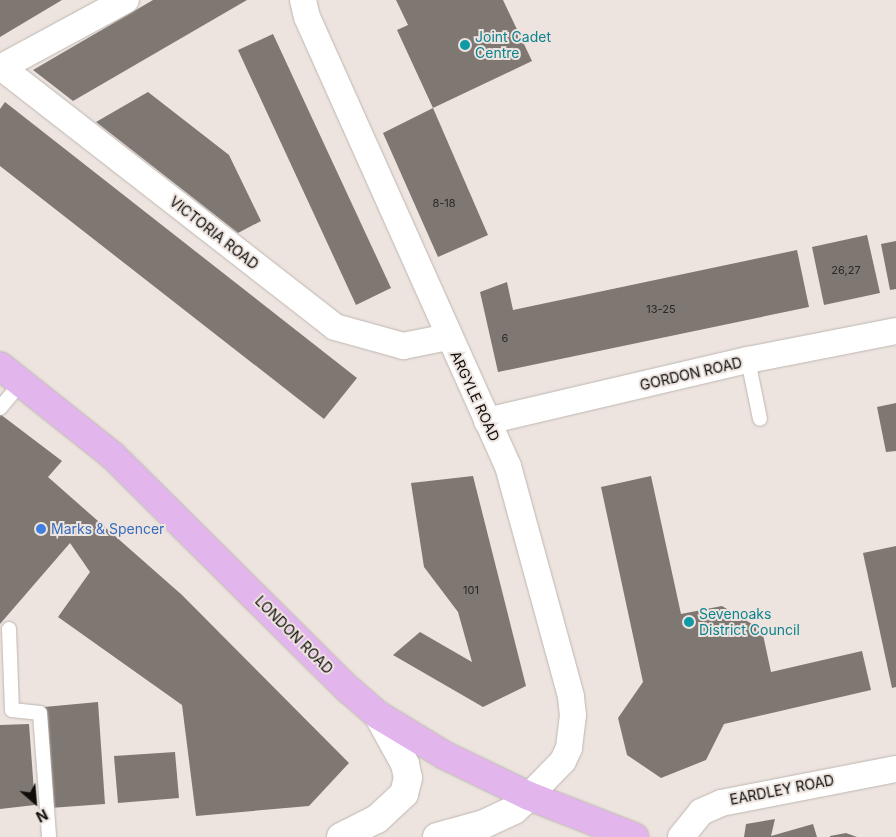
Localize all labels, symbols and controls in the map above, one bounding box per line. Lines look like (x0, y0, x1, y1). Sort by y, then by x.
place label: Joint Cadet Centre (475, 29, 551, 62)
marker: Joint Cadet Centre (459, 39, 471, 51)
street label: VICTORIA ROAD (166, 193, 262, 273)
house number: 8-18 (432, 196, 456, 210)
house number: 26,27 (831, 263, 861, 277)
house number: 13-25 (646, 302, 676, 316)
house number: 6 (502, 331, 508, 345)
street label: ARGYLE ROAD (447, 348, 503, 444)
street label: GORDON ROAD (638, 354, 744, 394)
place label: Marks & Spencer (51, 521, 164, 537)
marker: Marks & Spencer (35, 523, 47, 535)
house number: 101 (463, 583, 479, 597)
street label: LONDON ROAD (252, 593, 336, 677)
place label: Sevenoaks District Council (699, 606, 800, 638)
marker: Sevenoaks District Council (683, 616, 695, 628)
street label: EARDLEY ROAD (728, 772, 836, 808)
north arrow (10, 777, 60, 827)
text: N (33, 806, 51, 826)

